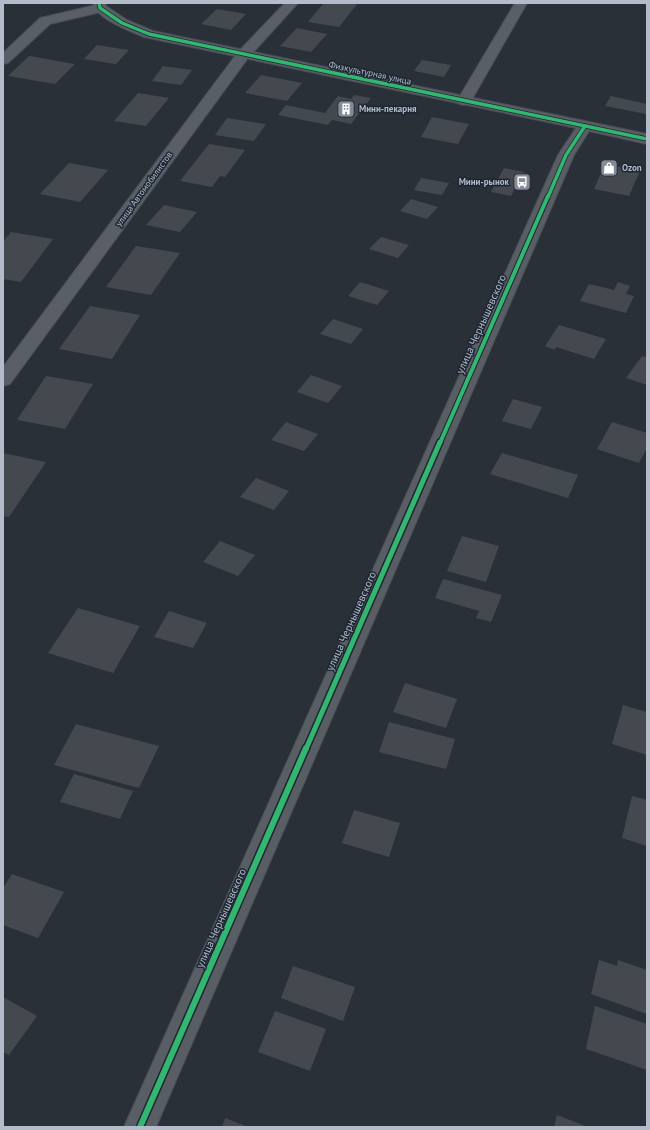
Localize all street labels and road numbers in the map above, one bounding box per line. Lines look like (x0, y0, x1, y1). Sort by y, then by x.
street label: Физкультурная улица (328, 58, 412, 87)
street label: улица Автомобилистов (113, 149, 175, 228)
street label: улица Чернышевского (453, 272, 509, 376)
street label: улица Чернышевского (323, 569, 379, 673)
street label: улица Чернышевского (193, 866, 249, 970)

